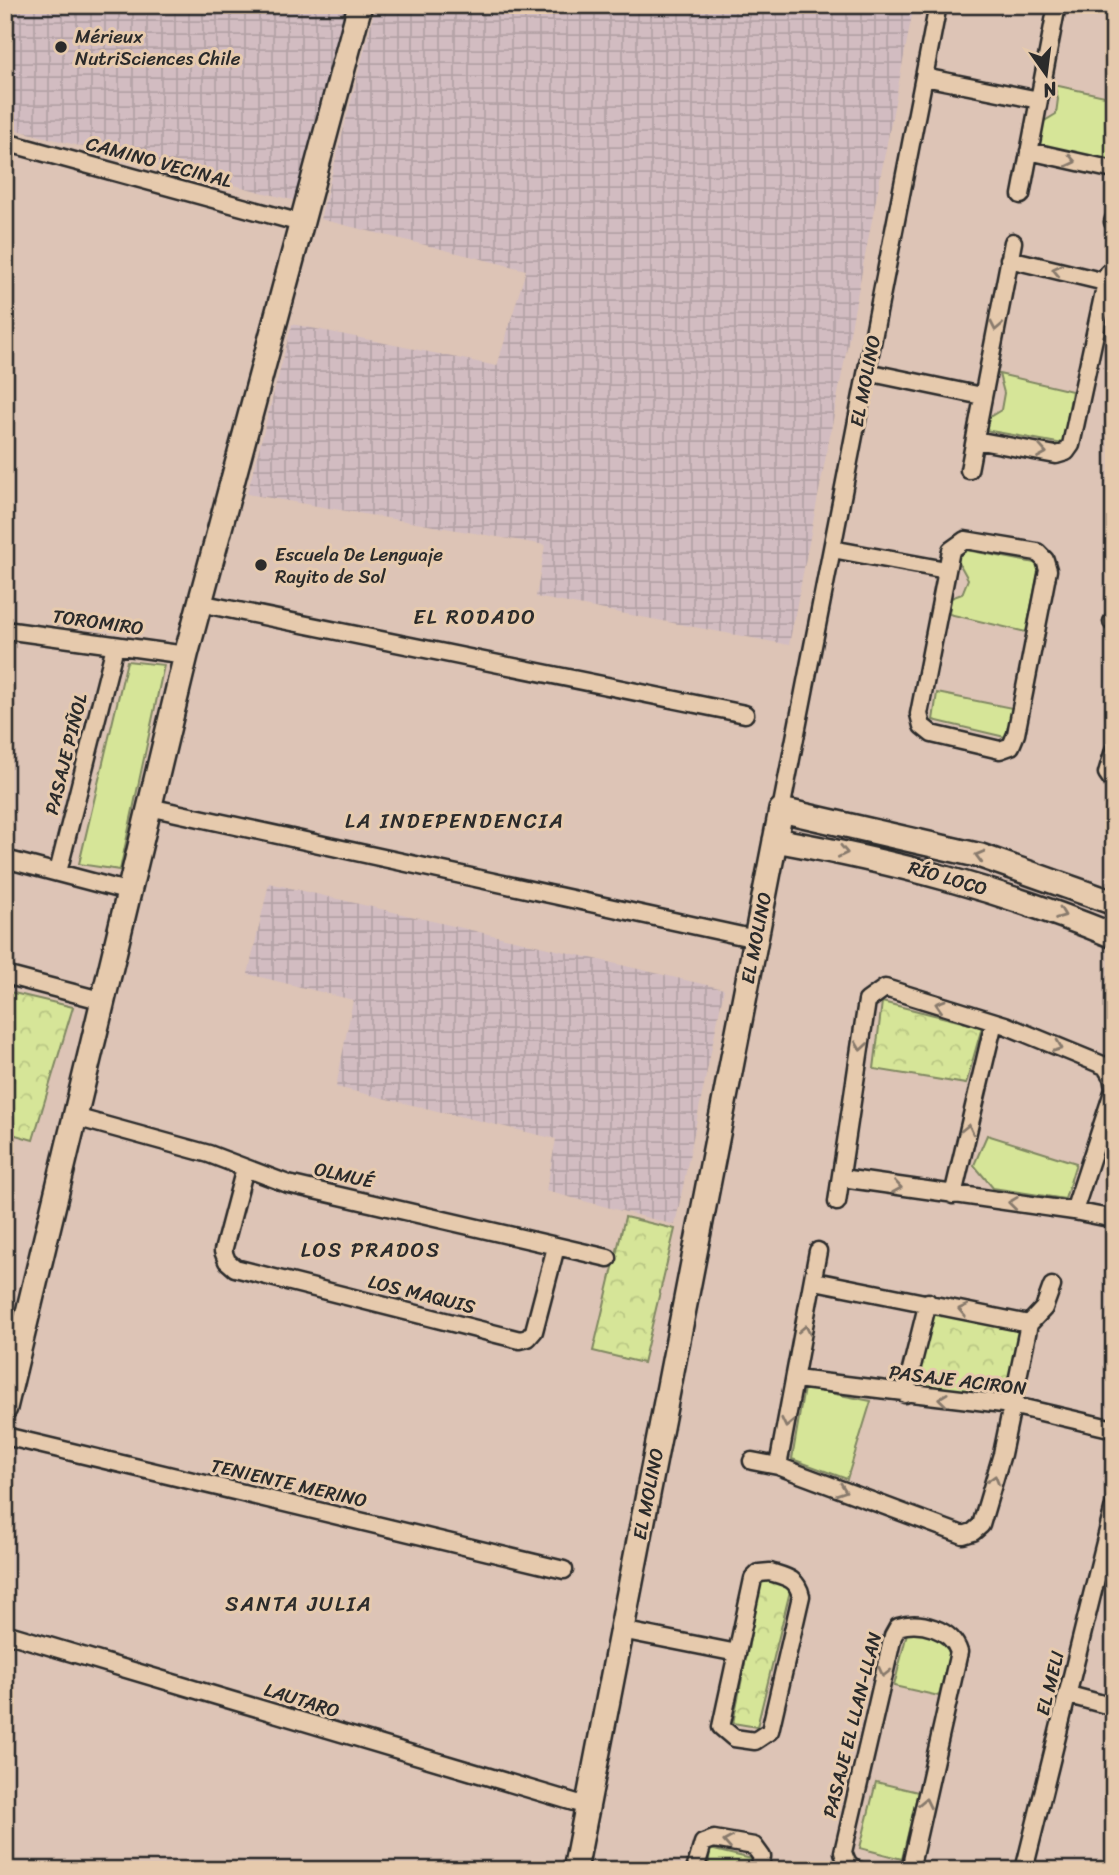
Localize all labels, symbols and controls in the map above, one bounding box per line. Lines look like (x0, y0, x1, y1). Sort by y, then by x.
place label: Mérieux NutriSciences Chile (75, 20, 241, 75)
north arrow (1010, 38, 1080, 108)
marker: Mérieux NutriSciences Chile (53, 39, 69, 55)
text: N (1039, 72, 1061, 108)
street label: CAMINO VECINAL (82, 127, 236, 197)
one-way arrow (1065, 152, 1077, 167)
one-way arrow (1051, 264, 1063, 278)
one-way arrow (989, 320, 1004, 332)
street label: EL MOLINO (840, 332, 890, 430)
one-way arrow (1036, 444, 1048, 459)
place label: Escuela De Lenguaje Rayito de Sol (275, 538, 443, 593)
marker: Escuela De Lenguaje Rayito de Sol (253, 557, 269, 573)
district label: EL RODADO (413, 598, 537, 636)
street label: TOROMIRO (50, 599, 146, 645)
street label: PASAJE PIÑOL (35, 689, 97, 818)
district label: LA INDEPENDENCIA (345, 802, 565, 840)
one-way arrow (837, 844, 849, 859)
one-way arrow (974, 850, 986, 864)
street label: RÍO LOCO (904, 851, 992, 905)
street label: EL MOLINO (731, 889, 781, 987)
one-way arrow (1054, 906, 1066, 920)
one-way arrow (934, 999, 946, 1013)
one-way arrow (1050, 1039, 1063, 1053)
one-way arrow (853, 1040, 868, 1052)
one-way arrow (960, 1123, 975, 1135)
street label: OLMUÉ (311, 1152, 379, 1198)
one-way arrow (891, 1179, 903, 1194)
one-way arrow (1007, 1195, 1019, 1210)
district label: LOS PRADOS (301, 1231, 441, 1269)
street label: LOS MAQUIS (365, 1265, 479, 1323)
one-way arrow (957, 1303, 969, 1318)
one-way arrow (797, 1324, 812, 1336)
street label: PASAJE ACIRON (887, 1355, 1029, 1405)
one-way arrow (937, 1391, 949, 1406)
one-way arrow (781, 1417, 796, 1429)
street label: EL MOLINO (623, 1445, 673, 1543)
street label: TENIENTE MERINO (207, 1449, 371, 1517)
one-way arrow (986, 1475, 1001, 1487)
one-way arrow (836, 1482, 848, 1496)
district label: SANTA JULIA (225, 1585, 373, 1623)
street label: PASAJE EL LLAN-LLAN (813, 1629, 891, 1821)
street label: EL MELI (1026, 1647, 1074, 1719)
one-way arrow (878, 1666, 893, 1678)
street label: LAUTARO (260, 1673, 344, 1727)
one-way arrow (917, 1797, 932, 1809)
one-way arrow (722, 1835, 734, 1850)

